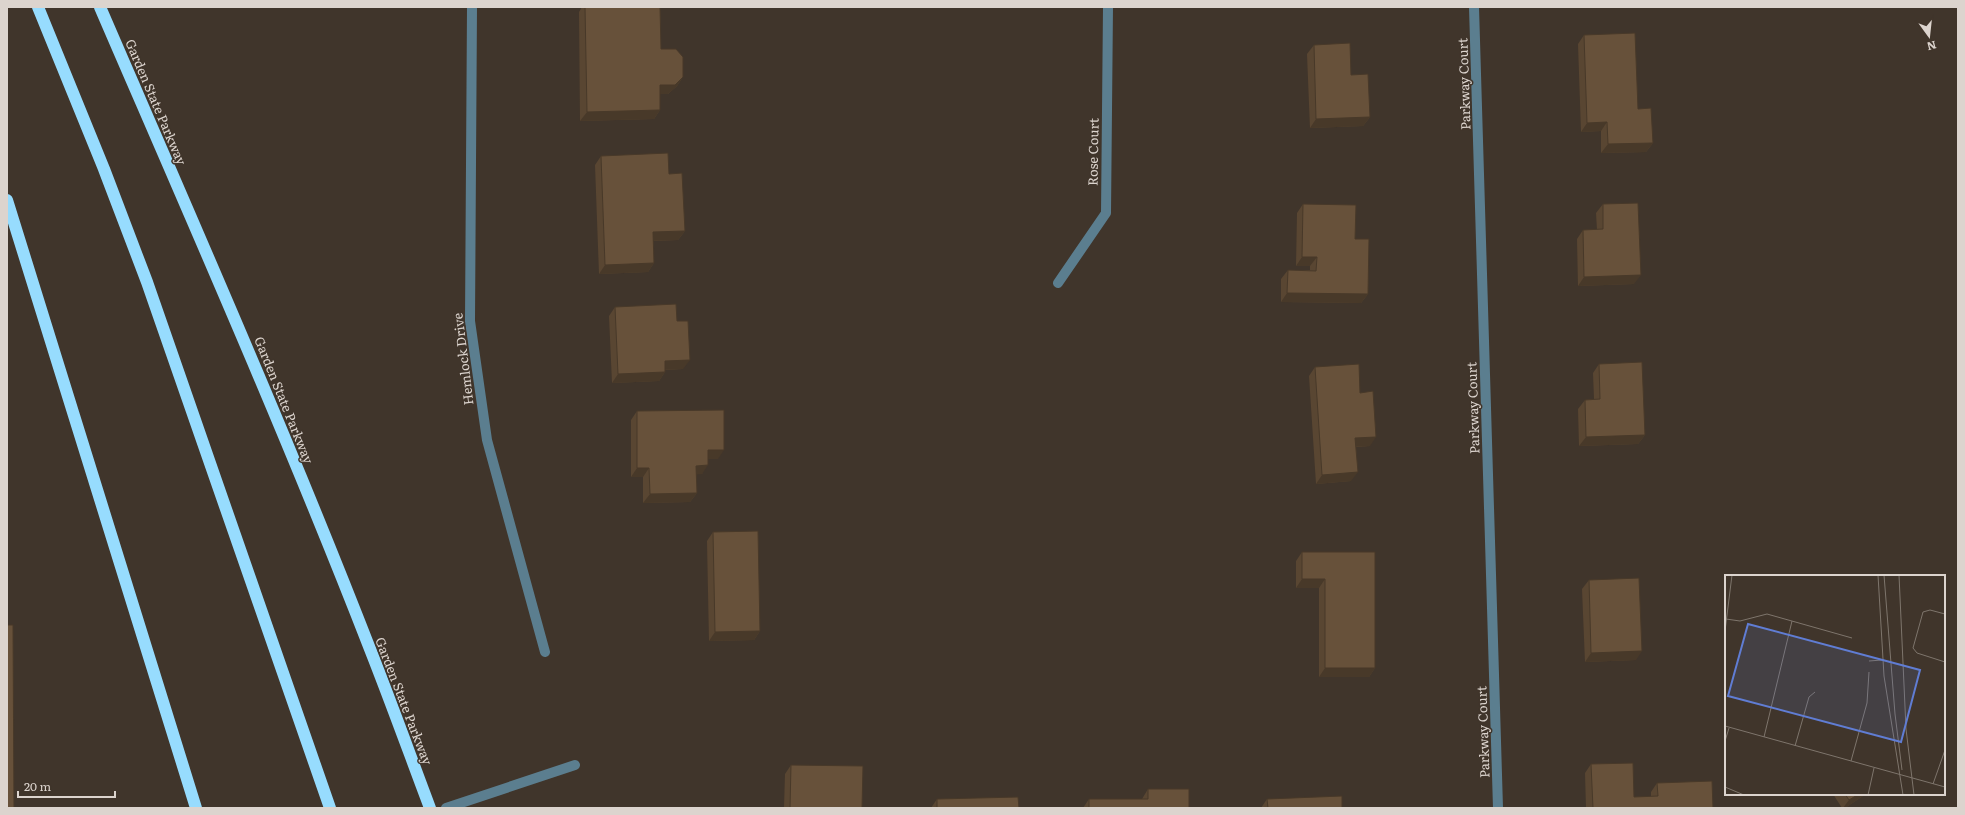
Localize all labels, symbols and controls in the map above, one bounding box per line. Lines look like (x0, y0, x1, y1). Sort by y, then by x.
north arrow (1909, 16, 1949, 56)
street label: Garden State Parkway (121, 36, 192, 168)
street label: Parkway Court (1452, 37, 1475, 130)
text: N (1925, 38, 1938, 56)
street label: Rose Court (1082, 117, 1103, 186)
street label: Hemlock Drive (447, 312, 478, 406)
street label: Garden State Parkway (250, 333, 319, 467)
street label: Parkway Court (1461, 361, 1484, 454)
inset map (1725, 575, 1945, 795)
street label: Garden State Parkway (371, 634, 438, 768)
street label: Parkway Court (1471, 685, 1494, 778)
scale bar (18, 773, 115, 799)
text: 20 m (24, 777, 51, 795)

